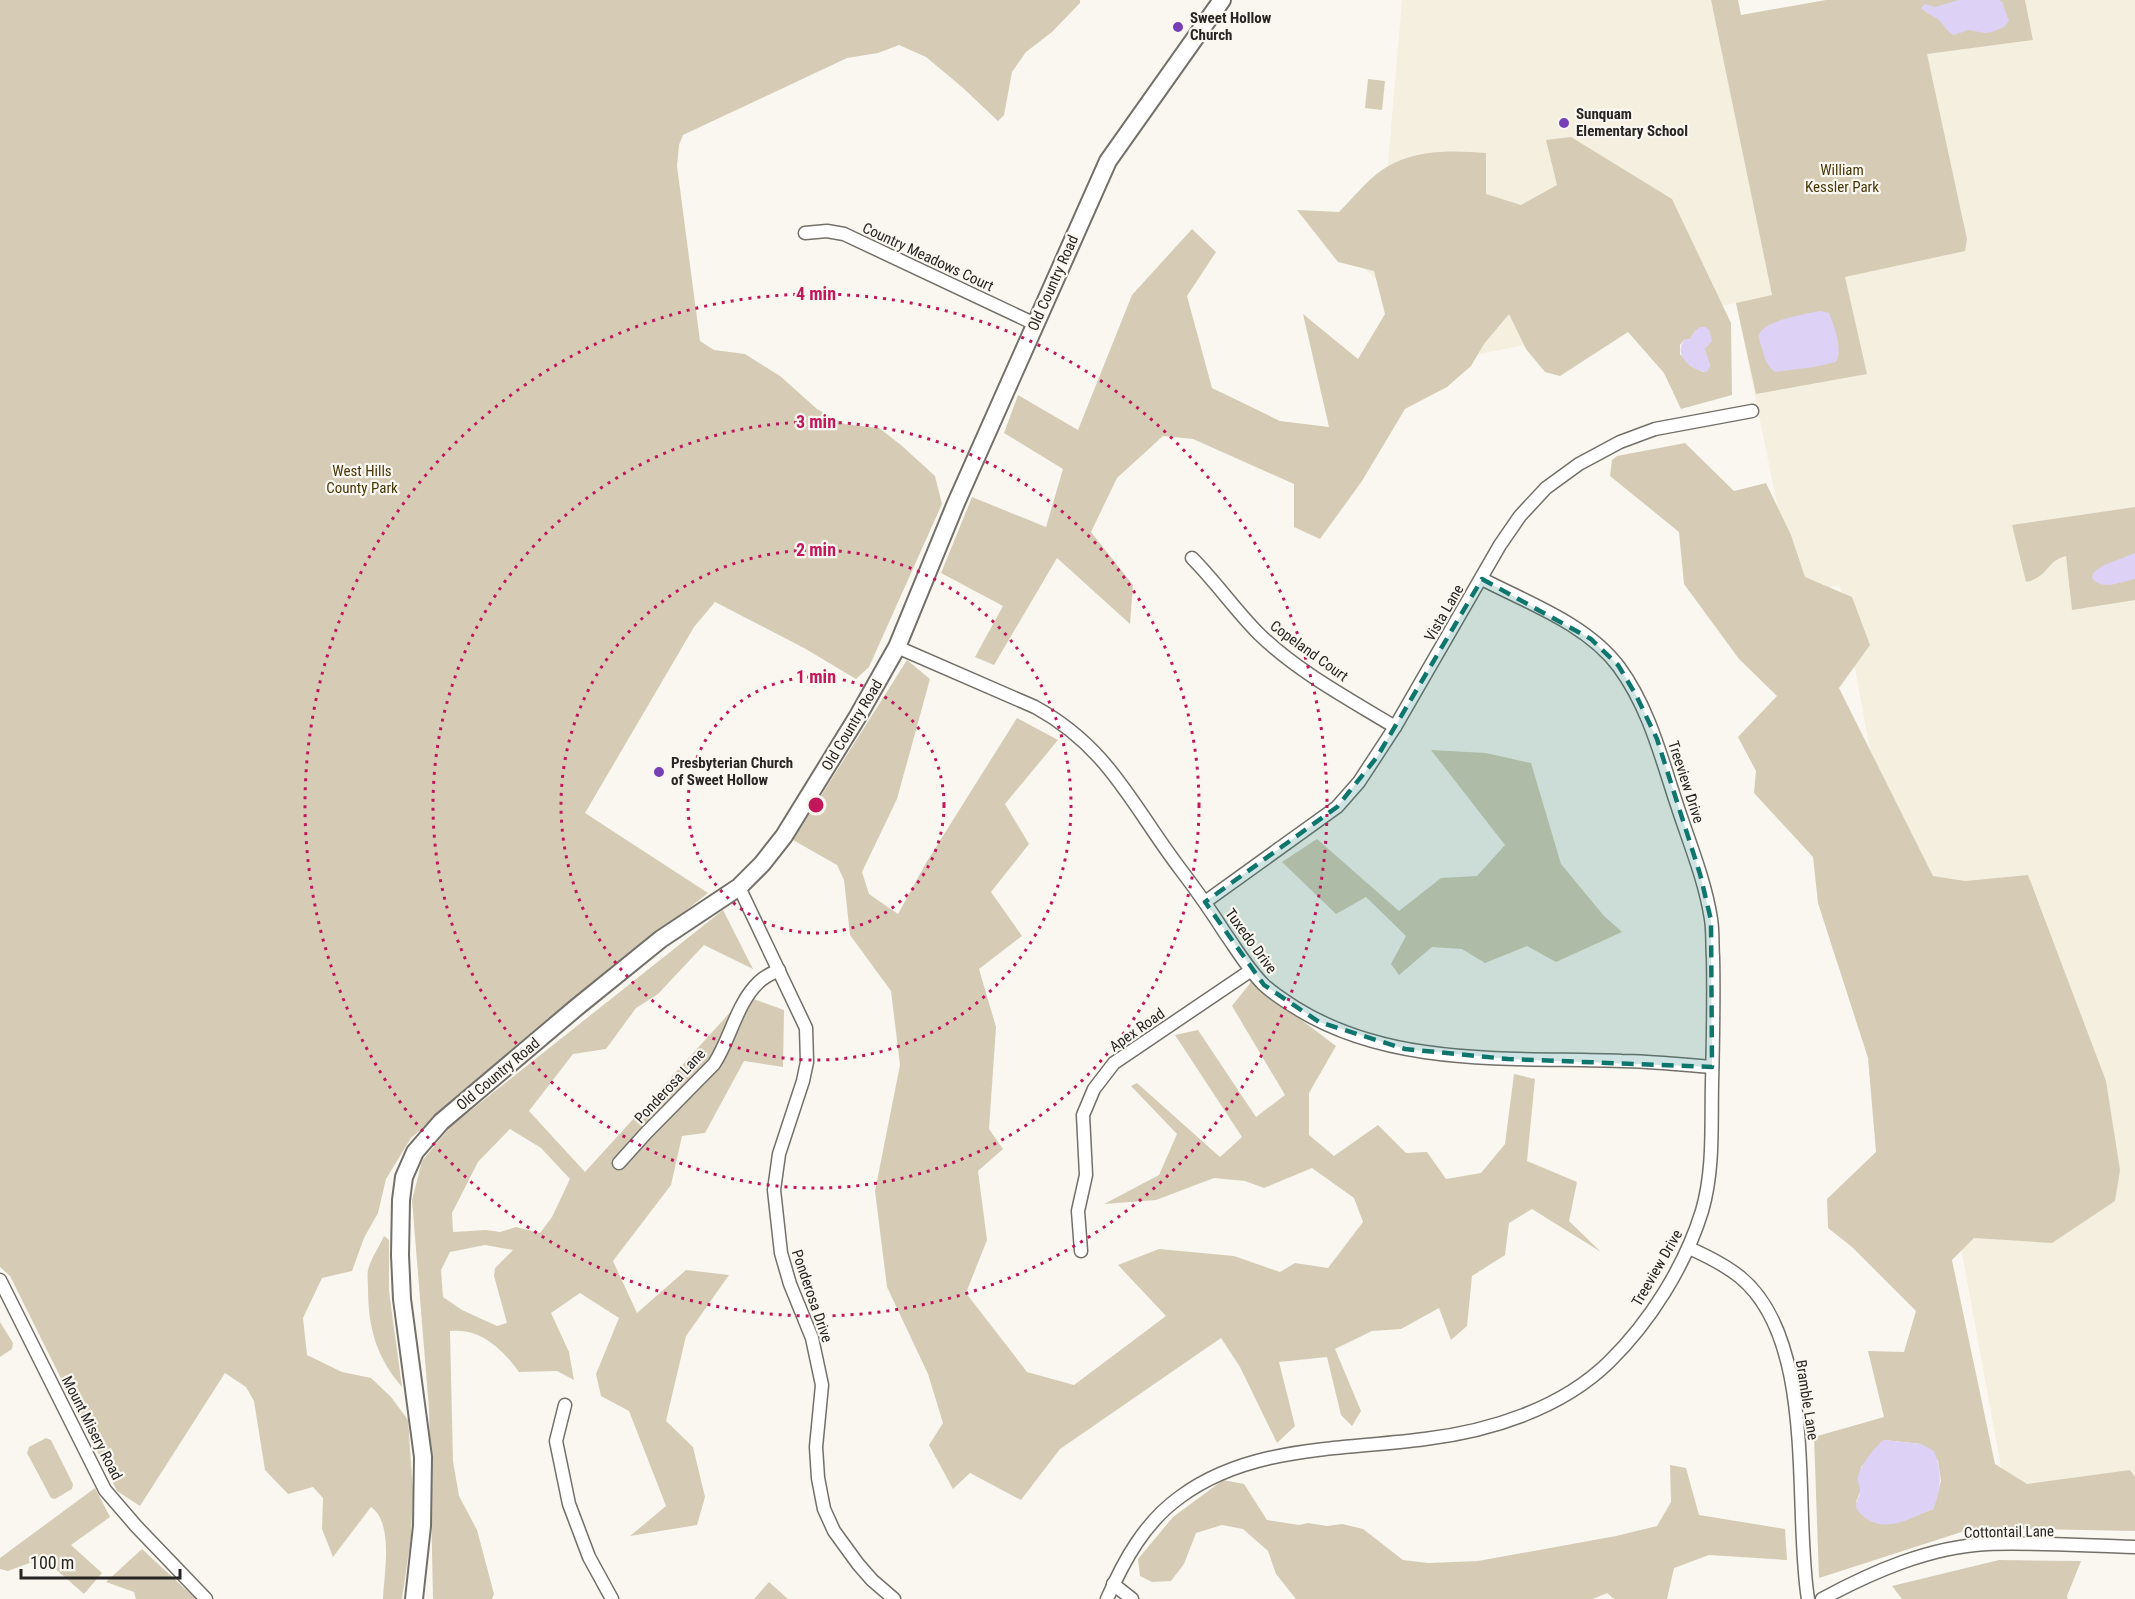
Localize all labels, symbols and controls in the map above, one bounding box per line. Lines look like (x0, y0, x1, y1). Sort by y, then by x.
place label: Sweet Hollow Church (1190, 9, 1272, 44)
marker: Sweet Hollow Church (1171, 20, 1185, 34)
place label: Sunquam Elementary School (1576, 105, 1688, 140)
marker: Sunquam Elementary School (1557, 116, 1571, 130)
park label: William Kessler Park (1805, 161, 1879, 196)
street label: Country Meadows Court (860, 219, 996, 295)
street label: Old Country Road (1024, 232, 1082, 334)
text: 4 min (796, 283, 836, 304)
text: 3 min (796, 411, 836, 432)
park label: West Hills County Park (326, 462, 398, 497)
text: 2 min (796, 539, 836, 560)
street label: Vista Lane (1421, 581, 1467, 645)
street label: Copeland Court (1267, 617, 1351, 685)
text: 1 min (796, 666, 836, 687)
street label: Old Country Road (818, 676, 886, 774)
street label: Treeview Drive (1664, 738, 1708, 826)
place label: Presbyterian Church of Sweet Hollow (671, 754, 793, 789)
marker: Presbyterian Church of Sweet Hollow (652, 765, 666, 779)
centre of rings (806, 795, 826, 815)
street label: Tuxedo Drive (1221, 905, 1281, 977)
street label: Apex Road (1106, 1004, 1168, 1056)
street label: Old Country Road (453, 1034, 543, 1114)
street label: Ponderosa Lane (631, 1045, 709, 1127)
street label: Treeview Drive (1628, 1226, 1686, 1310)
street label: Ponderosa Drive (788, 1247, 836, 1345)
street label: Bramble Lane (1792, 1359, 1822, 1441)
street label: Mount Misery Road (58, 1373, 126, 1483)
street label: Cottontail Lane (1964, 1522, 2054, 1542)
scale bar (21, 1542, 180, 1580)
text: 100 m (30, 1552, 74, 1573)

